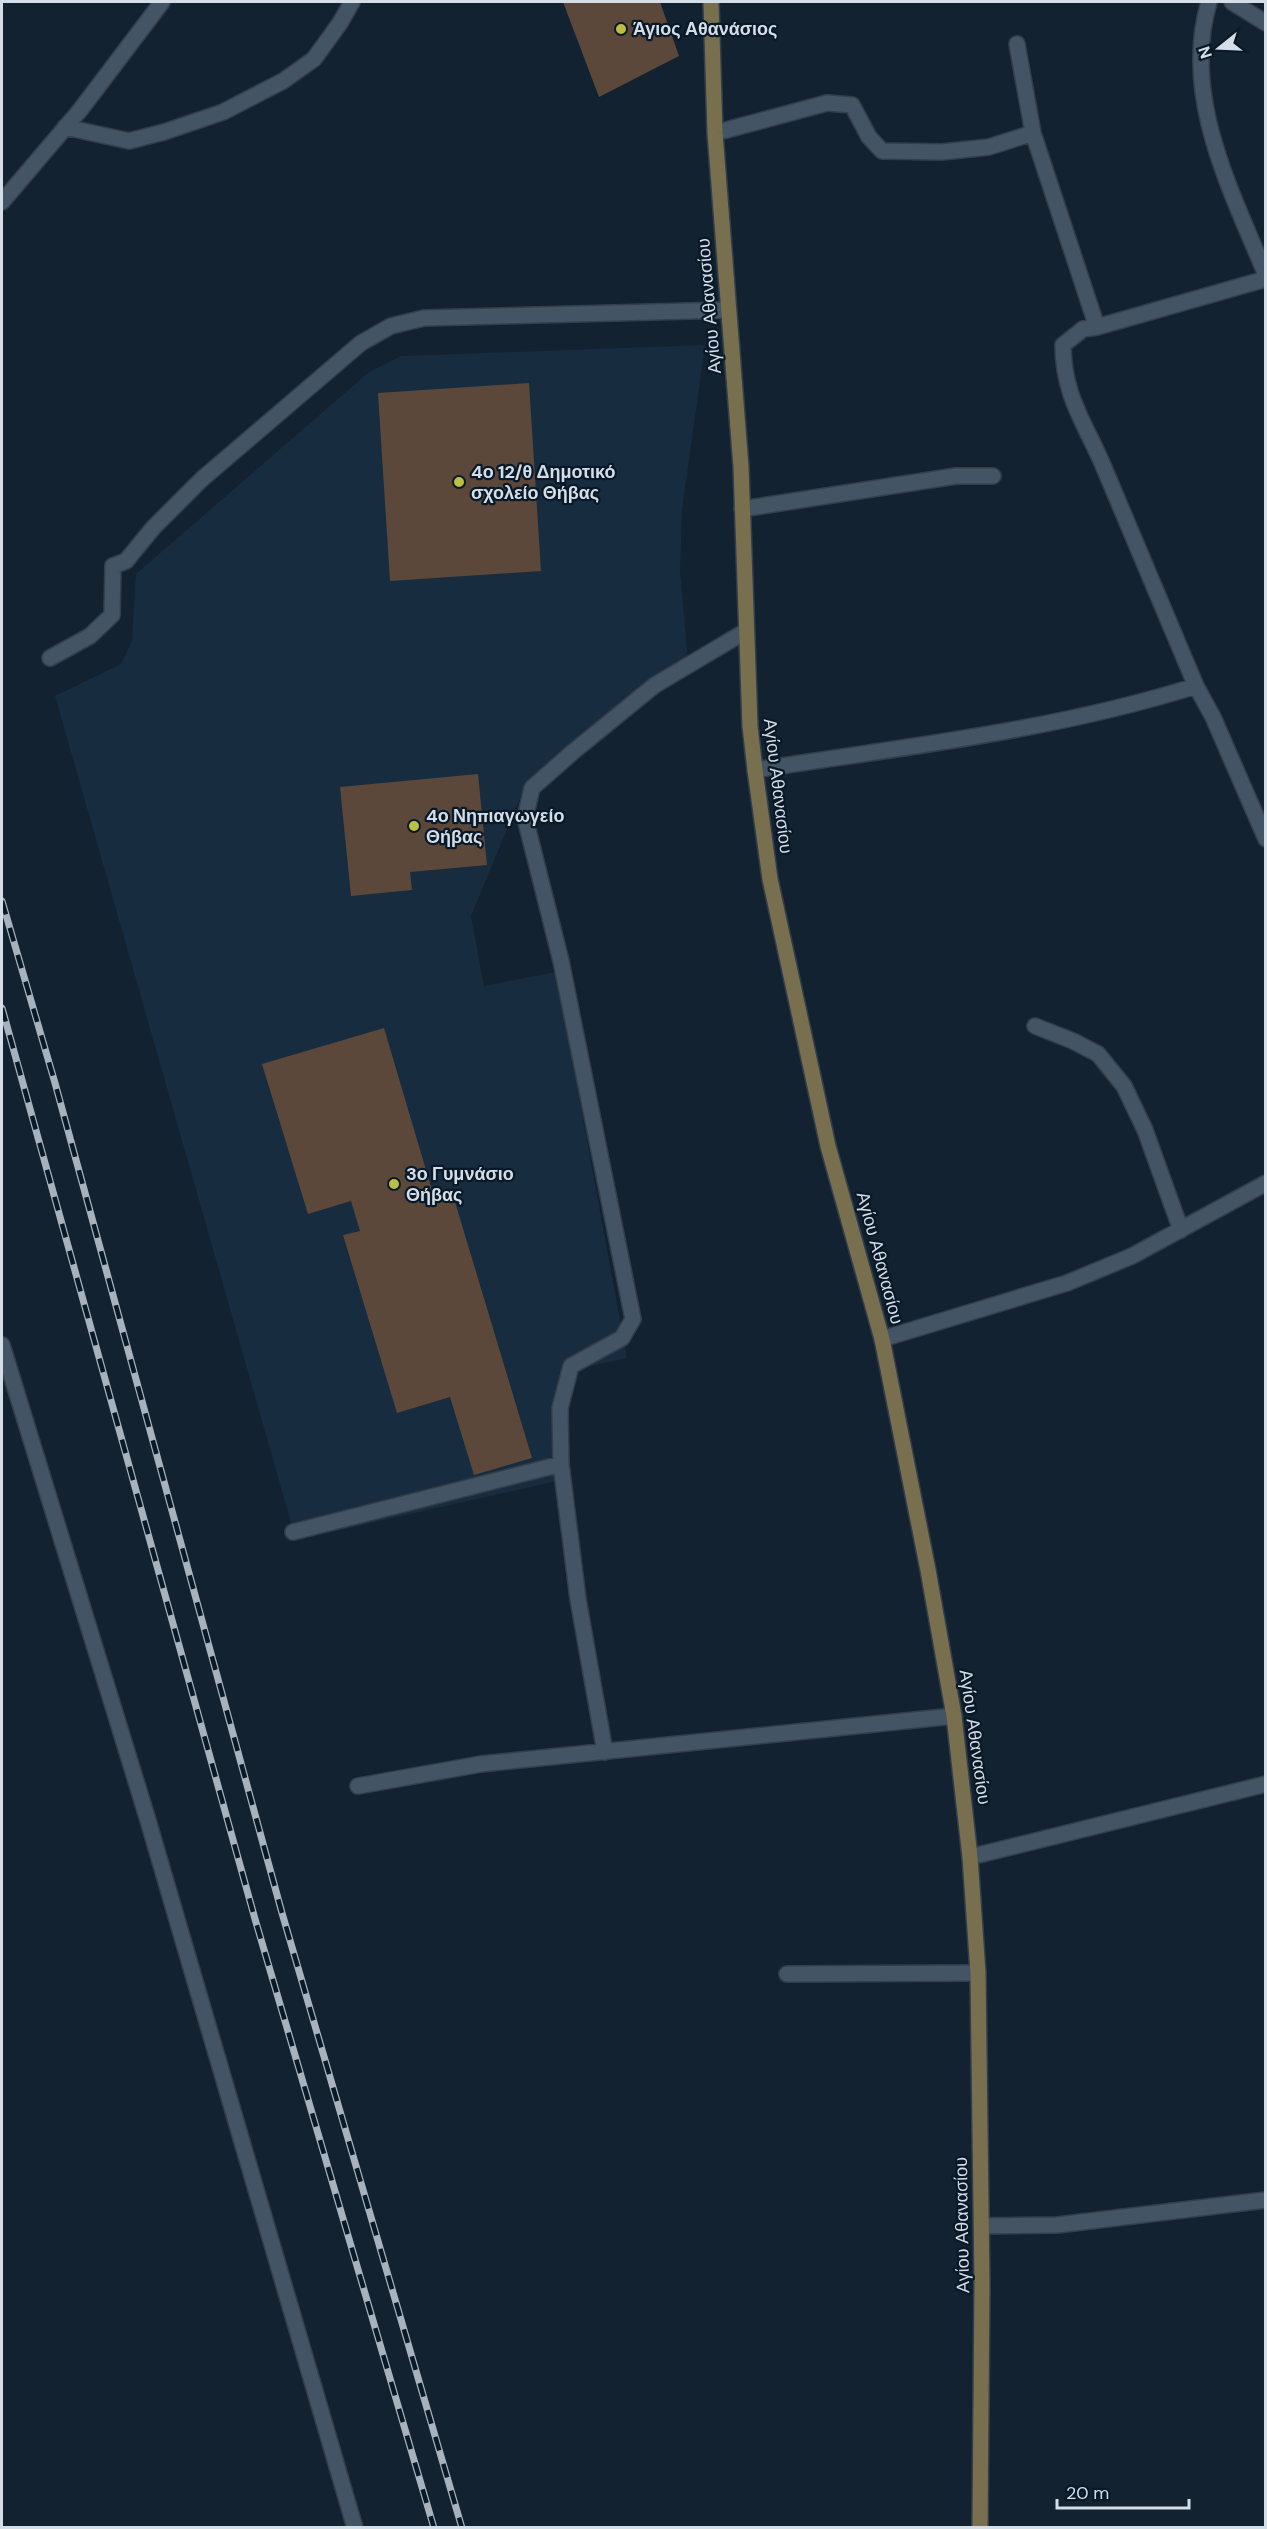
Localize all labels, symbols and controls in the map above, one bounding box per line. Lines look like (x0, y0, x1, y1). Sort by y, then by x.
place label: Άγιος Αθανάσιος (633, 17, 777, 41)
north arrow (1189, 18, 1249, 78)
marker: Άγιος Αθανάσιος (614, 22, 628, 36)
text: N (1193, 44, 1217, 61)
street label: Αγίου Αθανασίου (691, 237, 727, 375)
place label: 4ο 12/θ Δημοτικό σχολείο Θήβας (471, 460, 615, 505)
marker: 4ο 12/θ Δημοτικό σχολείο Θήβας (452, 475, 466, 489)
street label: Αγίου Αθανασίου (758, 717, 798, 855)
place label: 4ο Νηπιαγωγείο Θήβας (426, 804, 564, 849)
marker: 4ο Νηπιαγωγείο Θήβας (407, 819, 421, 833)
place label: 3ο Γυμνάσιο Θήβας (406, 1162, 514, 1207)
marker: 3ο Γυμνάσιο Θήβας (387, 1177, 401, 1191)
street label: Αγίου Αθανασίου (851, 1189, 909, 1327)
street label: Αγίου Αθανασίου (954, 1668, 996, 1806)
street label: Αγίου Αθανασίου (949, 2157, 975, 2293)
scale bar (1057, 2472, 1189, 2510)
text: 20 m (1066, 2481, 1109, 2505)

